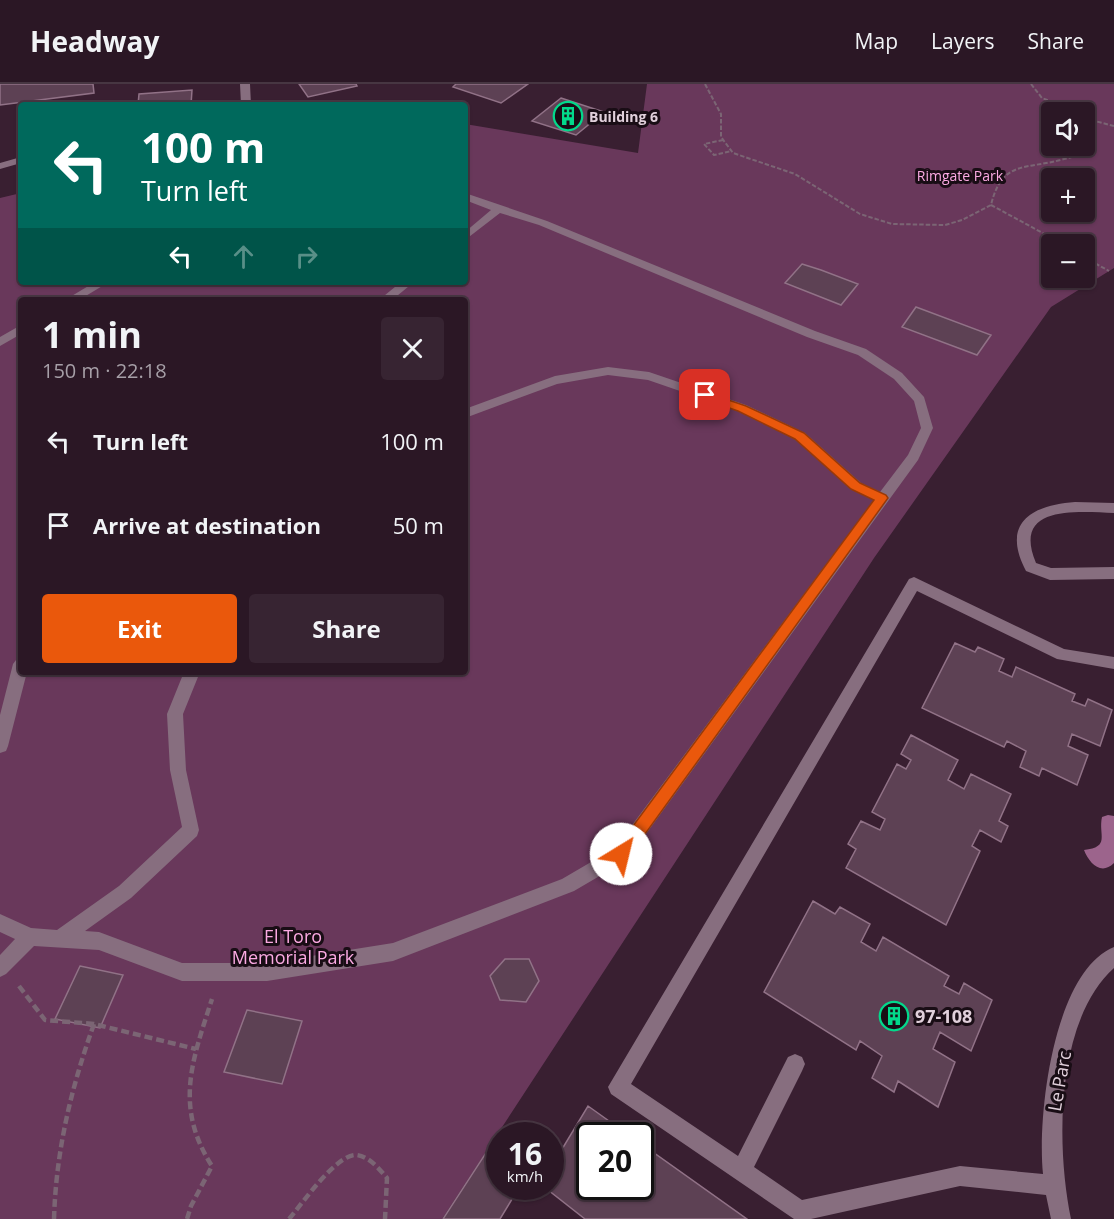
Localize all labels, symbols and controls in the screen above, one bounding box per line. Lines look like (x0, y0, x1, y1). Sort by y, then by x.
text: Headway (30, 22, 159, 60)
text: Map (855, 27, 898, 55)
text: Layers (931, 27, 995, 55)
text: Share (1028, 27, 1084, 55)
building icon: Building 6 (552, 100, 584, 132)
map controls (1041, 102, 1095, 288)
button: sound (1041, 102, 1095, 156)
place label: Building 6 (589, 107, 658, 126)
text: 100 m (141, 118, 265, 175)
icon: left (42, 126, 120, 204)
park label: Rimgate Park (917, 166, 1004, 185)
button: + (1041, 168, 1095, 222)
text: Turn left (141, 172, 248, 209)
button: − (1041, 234, 1095, 288)
icon: left (164, 240, 197, 273)
icon: ahead (227, 240, 260, 273)
icon: right (290, 240, 323, 273)
text: 1 min (42, 310, 142, 359)
button: close (381, 317, 444, 380)
text: 150 m · 22:18 (42, 357, 167, 384)
pin (679, 369, 730, 420)
icon: arrive (688, 378, 721, 411)
icon: left (42, 425, 75, 458)
text: Turn left (93, 426, 188, 456)
text: 100 m (380, 426, 444, 456)
icon: arrive (42, 509, 75, 542)
text: Arrive at destination (93, 510, 321, 540)
text: 50 m (393, 510, 444, 540)
button: Exit (42, 594, 237, 663)
button: Share (249, 594, 444, 663)
position arrow (589, 822, 653, 886)
park label: El Toro Memorial Park (232, 924, 355, 969)
building icon: 97-108 (878, 1000, 910, 1032)
place label: 97-108 (915, 1004, 972, 1028)
street label: Le Parc (1042, 1049, 1076, 1113)
speed limit sign: 20 (576, 1122, 654, 1200)
text: 16 (508, 1133, 542, 1174)
text: km/h (507, 1166, 543, 1186)

